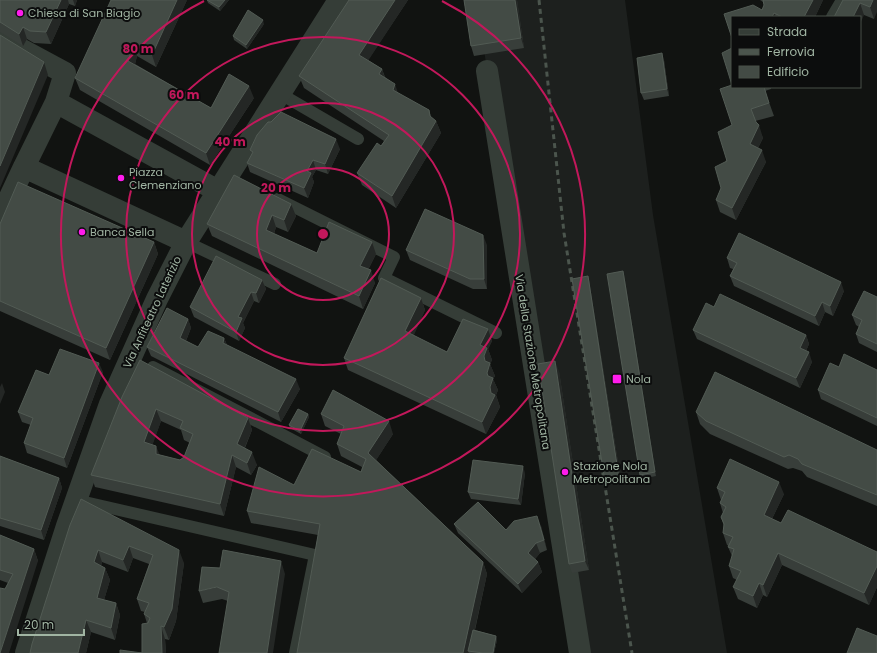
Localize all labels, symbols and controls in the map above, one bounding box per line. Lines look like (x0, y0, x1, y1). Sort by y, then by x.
place label: Chiesa di San Biagio (28, 5, 140, 21)
marker: Chiesa di San Biagio (15, 8, 25, 18)
legend (731, 16, 861, 88)
text: Strada (767, 23, 807, 40)
text: 80 m (123, 40, 154, 57)
text: Ferrovia (767, 43, 815, 60)
text: Edificio (767, 63, 809, 80)
text: 60 m (169, 86, 200, 103)
text: 40 m (214, 133, 246, 150)
place label: Piazza Clemenziano (129, 164, 201, 193)
marker: Piazza Clemenziano (116, 173, 126, 183)
text: 20 m (261, 179, 291, 196)
place label: Banca Sella (90, 224, 154, 240)
marker: Banca Sella (77, 227, 87, 237)
centre of rings (316, 227, 330, 241)
street label: Via Anfiteatro Laterizio (119, 253, 185, 371)
street label: Via della Stazione Metropolitana (511, 273, 555, 451)
place label: Nola (626, 371, 651, 387)
marker: Nola (611, 373, 623, 385)
place label: Stazione Nola Metropolitana (573, 458, 650, 487)
marker: Stazione Nola Metropolitana (560, 467, 570, 477)
scale bar (18, 611, 84, 637)
text: 20 m (24, 616, 54, 633)

